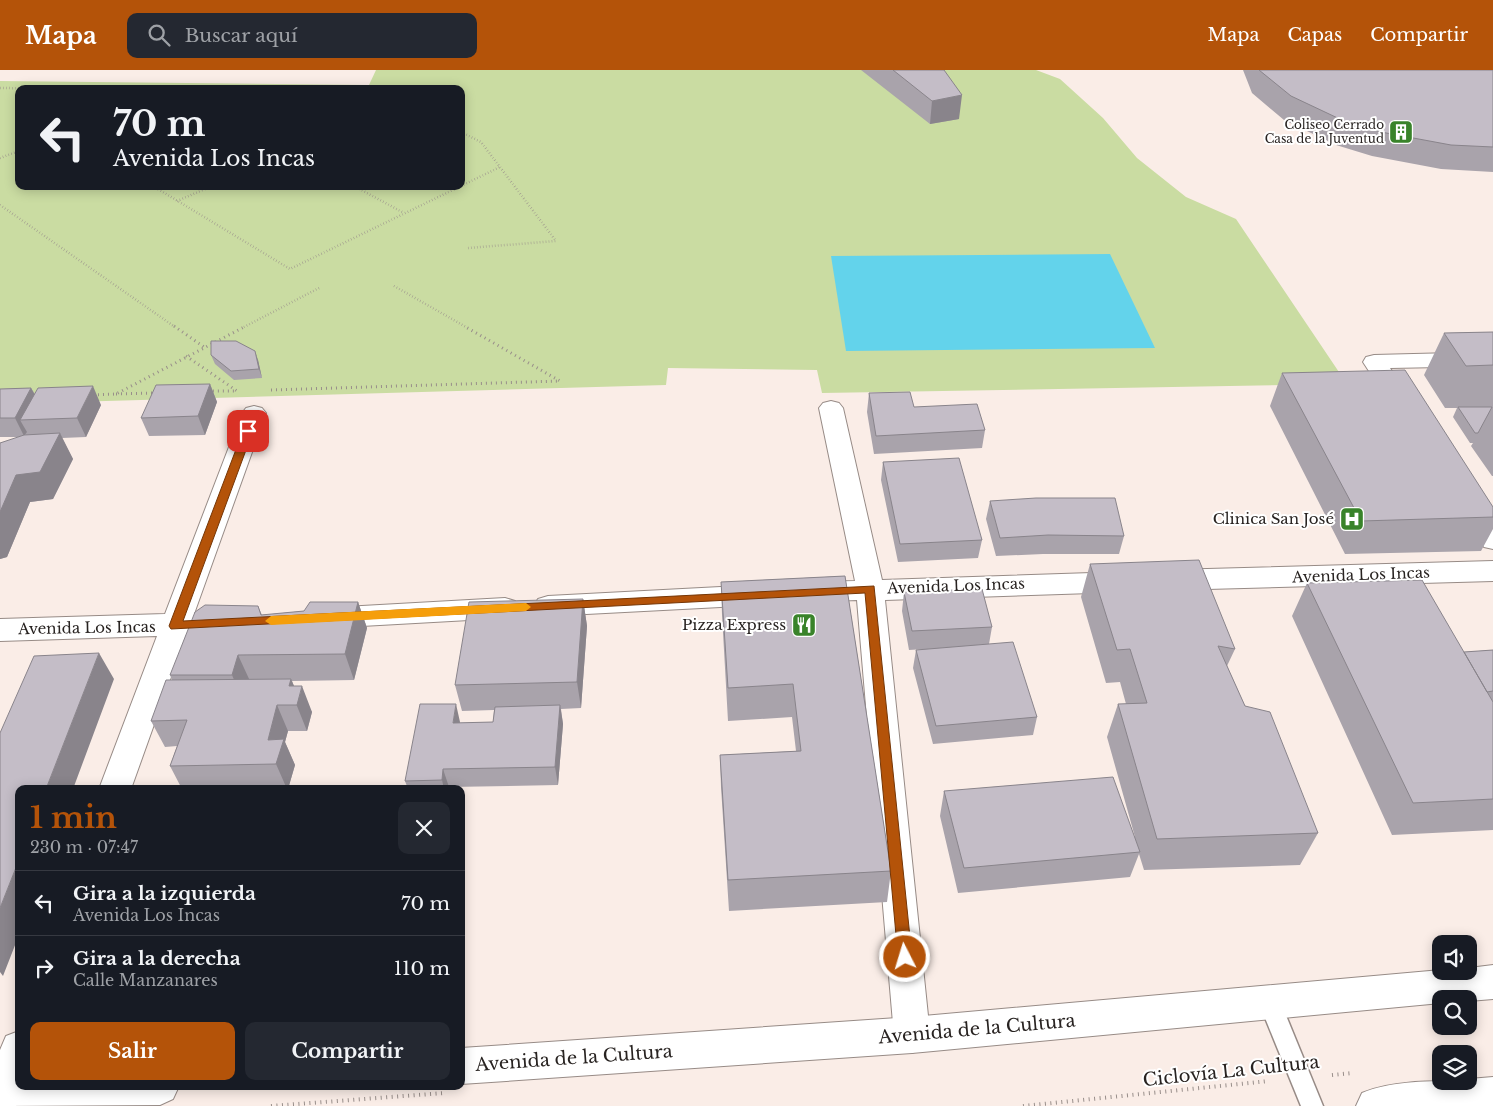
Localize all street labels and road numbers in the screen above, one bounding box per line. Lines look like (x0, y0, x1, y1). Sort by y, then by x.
street label: Avenida Los Incas (1291, 563, 1430, 586)
street label: Avenida Los Incas (886, 574, 1025, 597)
street label: Avenida Los Incas (17, 617, 156, 638)
street label: Avenida de la Cultura (877, 1009, 1076, 1049)
street label: Avenida de la Cultura (474, 1040, 673, 1076)
street label: Ciclovía La Cultura (1142, 1051, 1320, 1091)

